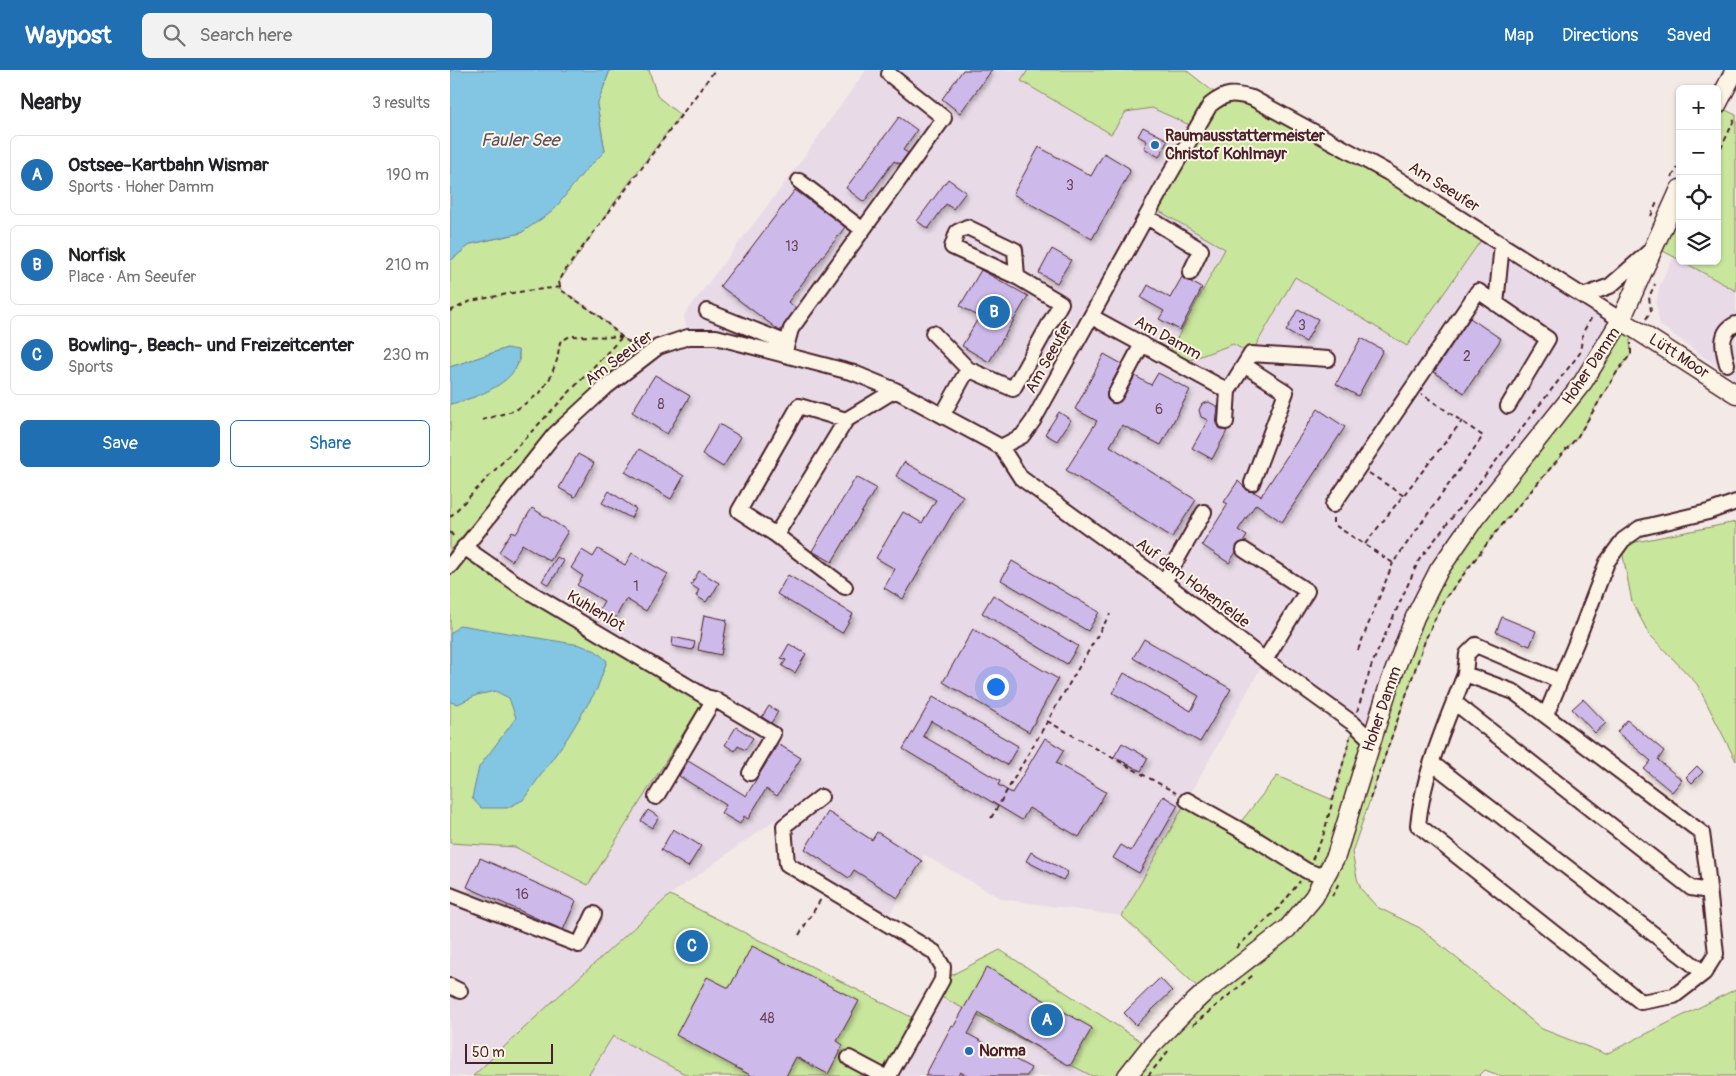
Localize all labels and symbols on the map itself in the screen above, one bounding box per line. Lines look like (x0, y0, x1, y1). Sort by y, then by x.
place label: Raumausstattermeister Christof Kohlmayr (1165, 126, 1325, 164)
water label: Fauler See (481, 129, 561, 152)
marker: Raumausstattermeister Christof Kohlmayr (1149, 139, 1161, 151)
street label: Am Seeufer (1405, 157, 1483, 217)
house number: 3 (1066, 177, 1074, 194)
house number: 13 (785, 238, 799, 255)
pin: B (978, 293, 1010, 331)
street label: Am Damm (1131, 311, 1205, 365)
street label: Am Seeufer (1021, 317, 1077, 397)
house number: 3 (1298, 317, 1306, 334)
street label: Hoher Damm (1558, 323, 1624, 409)
street label: Am Seeufer (581, 326, 657, 390)
street label: Lütt Moor (1645, 329, 1713, 383)
house number: 2 (1463, 348, 1471, 365)
house number: 8 (657, 396, 665, 413)
house number: 6 (1155, 401, 1163, 418)
street label: Auf dem Hohenfelde (1132, 534, 1254, 632)
house number: 1 (633, 578, 639, 595)
street label: Kuhlenlot (563, 586, 629, 636)
street label: Hoher Damm (1358, 664, 1406, 754)
your location (983, 674, 1009, 700)
house number: 16 (515, 886, 529, 903)
pin: C (676, 927, 708, 965)
pin: A (1031, 1001, 1063, 1039)
house number: 48 (759, 1010, 775, 1027)
scale bar (465, 1041, 552, 1064)
place label: Norma (979, 1041, 1026, 1061)
marker: Norma (963, 1045, 975, 1057)

